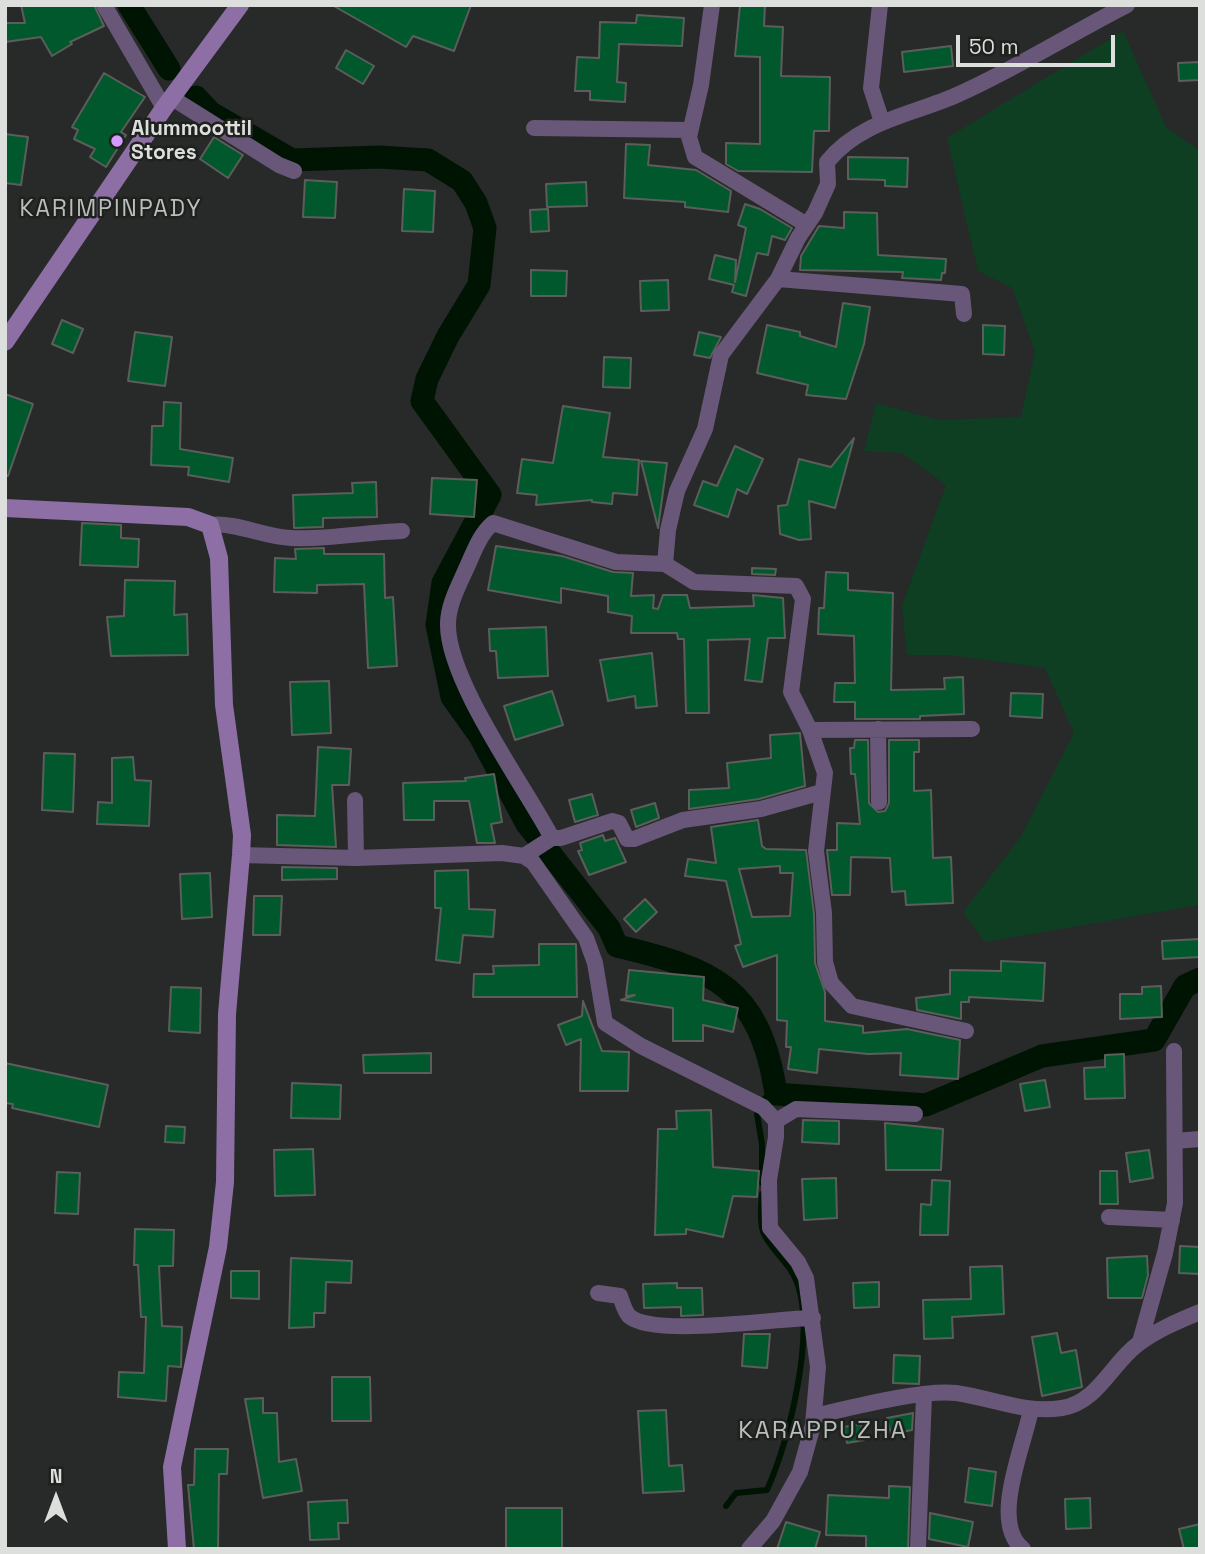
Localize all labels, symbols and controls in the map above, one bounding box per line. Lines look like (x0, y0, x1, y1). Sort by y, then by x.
scale bar (960, 21, 1119, 65)
text: 50 m (969, 33, 1019, 60)
place label: Alummoottil Stores (131, 116, 252, 166)
marker: Alummoottil Stores (109, 133, 125, 149)
district label: KARIMPINPADY (21, 196, 201, 224)
district label: KARAPPUZHA (739, 1417, 907, 1445)
north arrow (21, 1463, 91, 1533)
text: N (50, 1464, 62, 1489)

